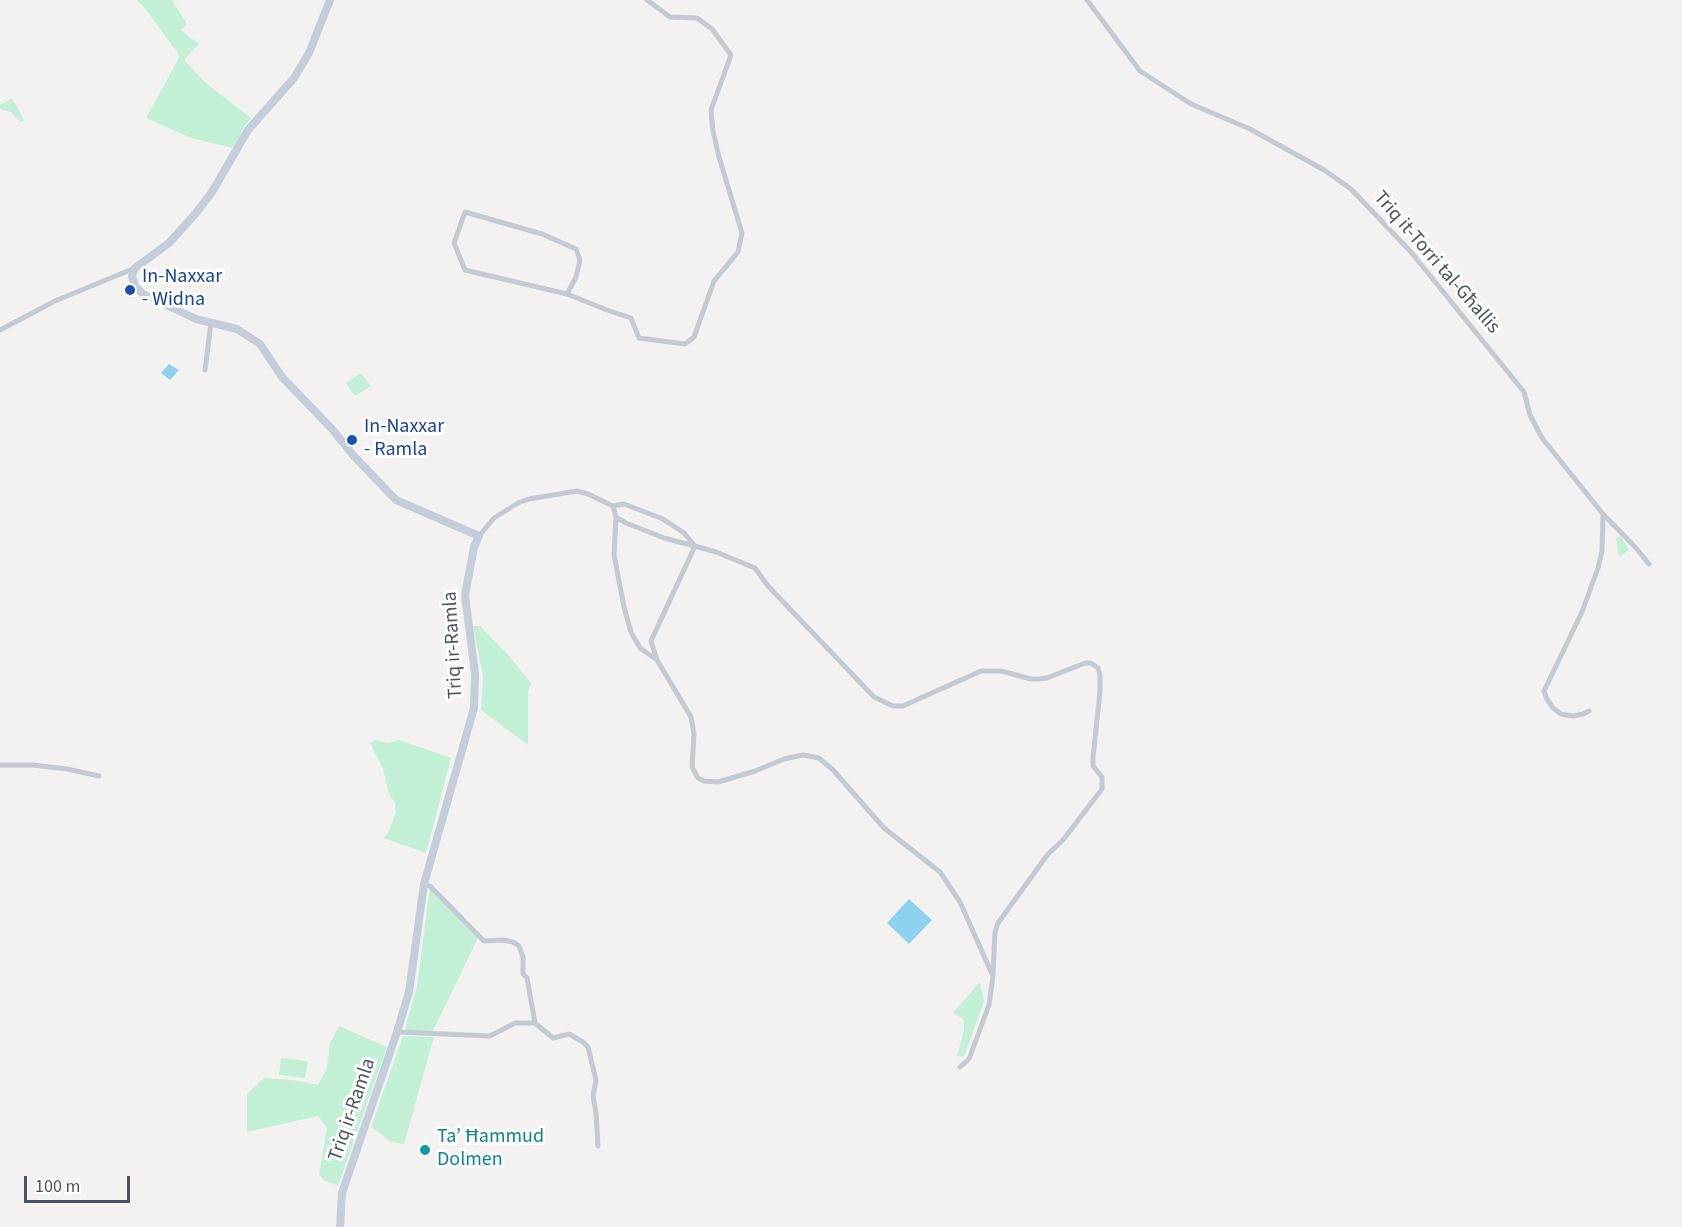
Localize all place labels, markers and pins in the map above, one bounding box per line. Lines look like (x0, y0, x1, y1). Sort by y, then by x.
place label: In-Naxxar - Widna (142, 266, 222, 313)
marker: In-Naxxar - Widna (123, 283, 137, 297)
place label: In-Naxxar - Ramla (364, 416, 444, 463)
marker: In-Naxxar - Ramla (345, 433, 359, 447)
place label: Ta’ Ħammud Dolmen (437, 1126, 544, 1173)
marker: Ta’ Ħammud Dolmen (418, 1143, 432, 1157)

